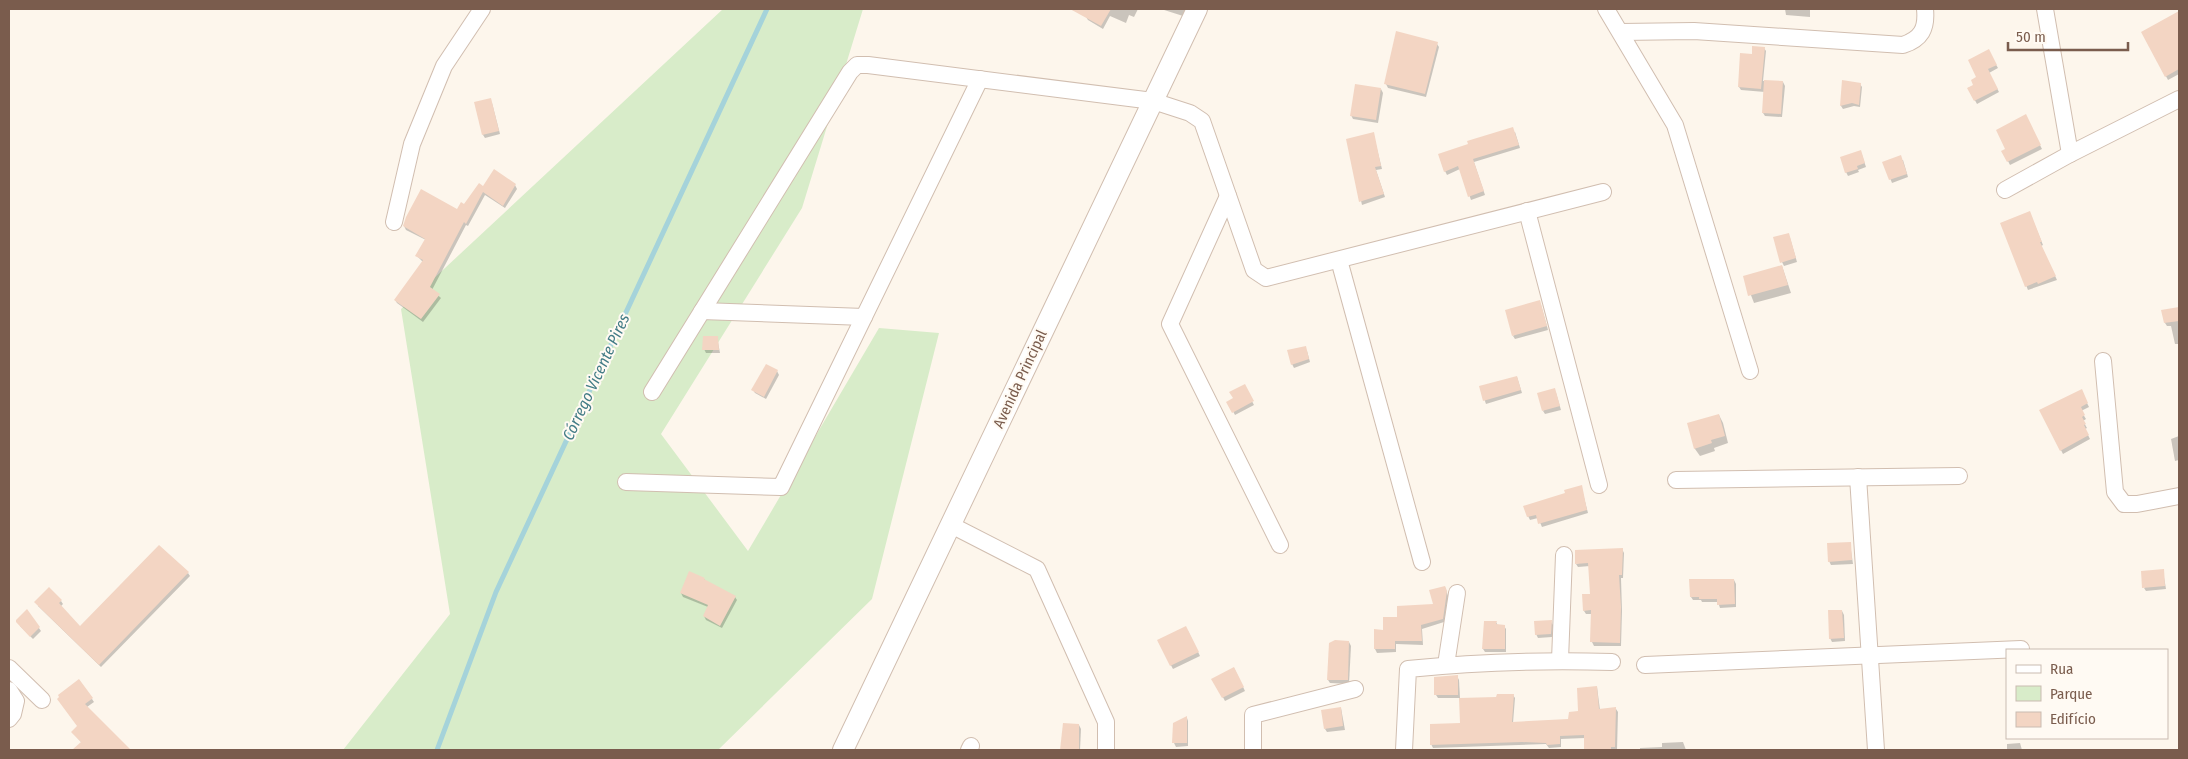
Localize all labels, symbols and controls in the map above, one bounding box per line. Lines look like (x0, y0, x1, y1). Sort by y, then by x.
scale bar (2008, 20, 2128, 52)
text: 50 m (2016, 28, 2046, 46)
water label: Córrego Vicente Pires (558, 311, 634, 443)
street label: Avenida Principal (989, 327, 1051, 431)
legend (2006, 649, 2168, 739)
text: Rua (2050, 660, 2073, 678)
text: Parque (2050, 685, 2093, 703)
text: Edifício (2050, 710, 2096, 728)

